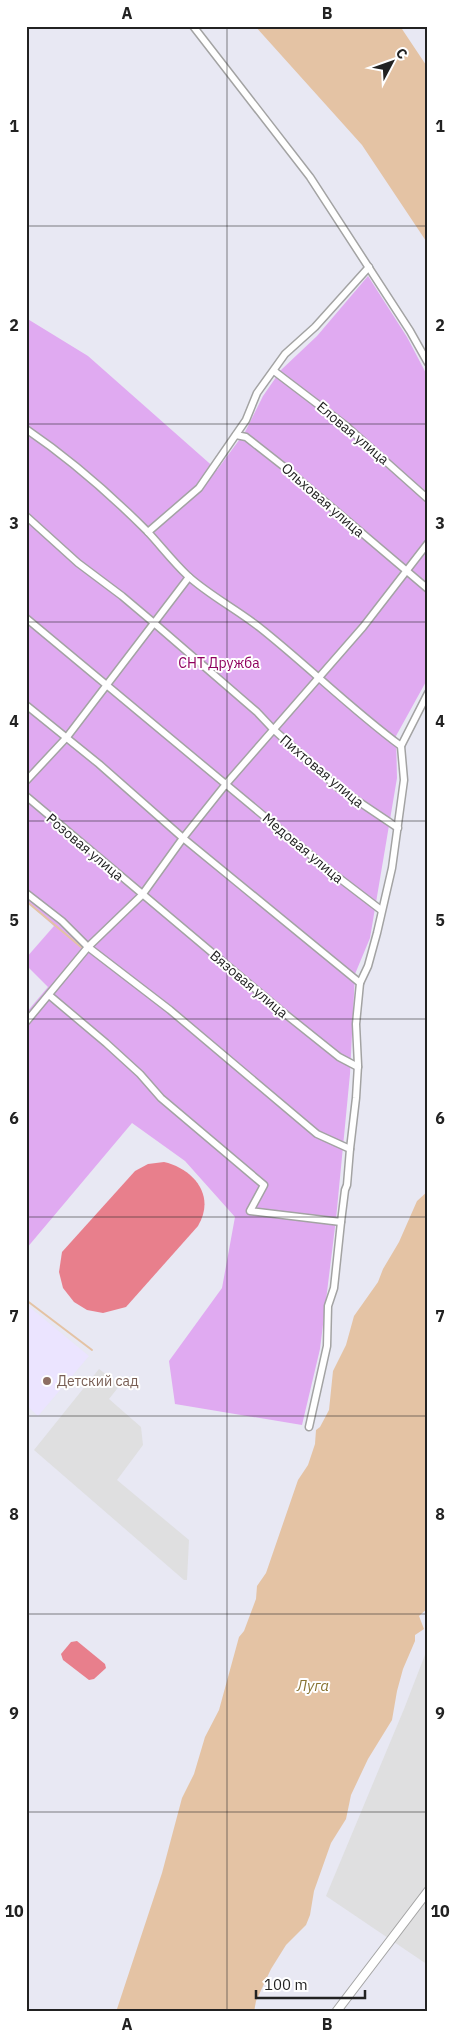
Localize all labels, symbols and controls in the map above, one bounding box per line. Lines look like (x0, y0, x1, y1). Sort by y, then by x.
text: A (122, 3, 133, 23)
text: B (322, 3, 333, 23)
north arrow (366, 38, 416, 88)
text: С (392, 44, 412, 63)
text: 1 (9, 116, 19, 136)
text: 1 (435, 116, 445, 136)
text: 2 (9, 315, 19, 335)
text: 2 (435, 315, 445, 335)
street label: Еловая улица (313, 398, 393, 469)
street label: Ольховая улица (278, 459, 369, 541)
text: 3 (9, 513, 19, 533)
text: 3 (435, 513, 445, 533)
park label: СНТ Дружба (178, 654, 260, 672)
text: 4 (9, 711, 19, 731)
text: 4 (435, 711, 445, 731)
street label: Пихтовая улица (276, 731, 368, 812)
street label: Розовая улица (43, 809, 128, 885)
street label: Медовая улица (259, 809, 348, 887)
text: 5 (9, 910, 19, 930)
text: 5 (435, 910, 445, 930)
street label: Вязовая улица (206, 946, 292, 1022)
text: 6 (9, 1108, 19, 1128)
text: 6 (435, 1108, 445, 1128)
text: 7 (9, 1306, 19, 1326)
text: 7 (435, 1306, 445, 1326)
place label: Детский сад (57, 1372, 139, 1390)
marker: Детский сад (41, 1375, 53, 1387)
text: 8 (9, 1504, 19, 1524)
text: 8 (435, 1504, 445, 1524)
water label: Луга (296, 1676, 329, 1695)
text: 9 (9, 1703, 19, 1723)
text: 9 (435, 1703, 445, 1723)
text: 10 (4, 1901, 24, 1921)
text: 10 (430, 1901, 450, 1921)
scale bar (256, 1968, 365, 2000)
text: 100 m (264, 1975, 308, 1994)
text: A (122, 2014, 133, 2034)
text: B (322, 2014, 333, 2034)

